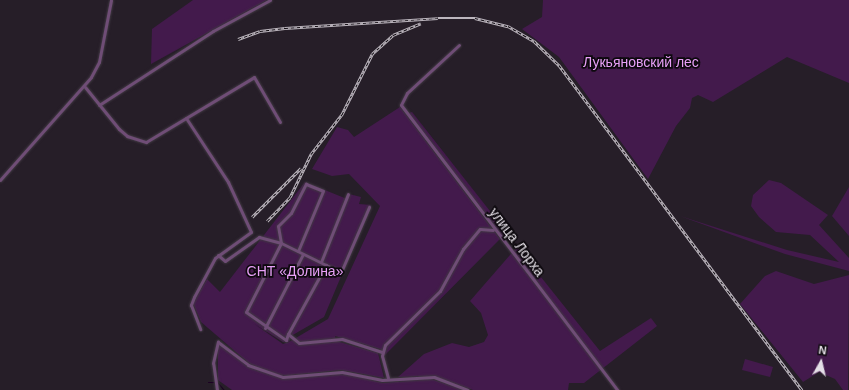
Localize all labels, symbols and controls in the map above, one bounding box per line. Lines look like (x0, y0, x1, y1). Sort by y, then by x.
park label: Лукьяновский лес (583, 54, 699, 70)
street label: улица Лорха (486, 204, 548, 280)
park label: СНТ «Долина» (247, 263, 343, 279)
north arrow (801, 342, 841, 382)
text: N (818, 344, 827, 357)

